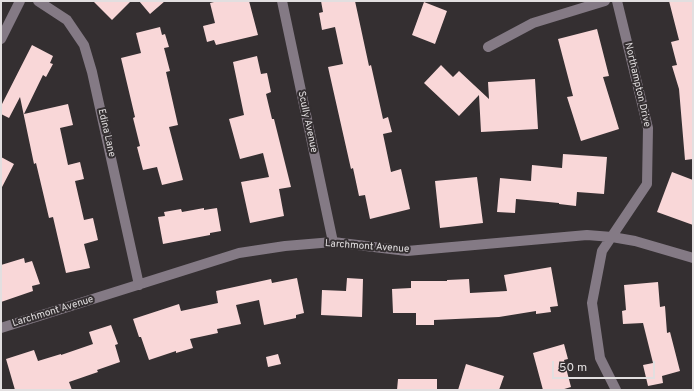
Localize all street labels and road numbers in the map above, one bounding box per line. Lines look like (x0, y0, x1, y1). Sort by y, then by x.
street label: Northampton Drive (621, 42, 653, 128)
street label: Scully Avenue (295, 90, 319, 154)
street label: Edina Lane (95, 108, 117, 158)
street label: Larchmont Avenue (324, 238, 410, 256)
street label: Larchmont Avenue (11, 294, 95, 330)

